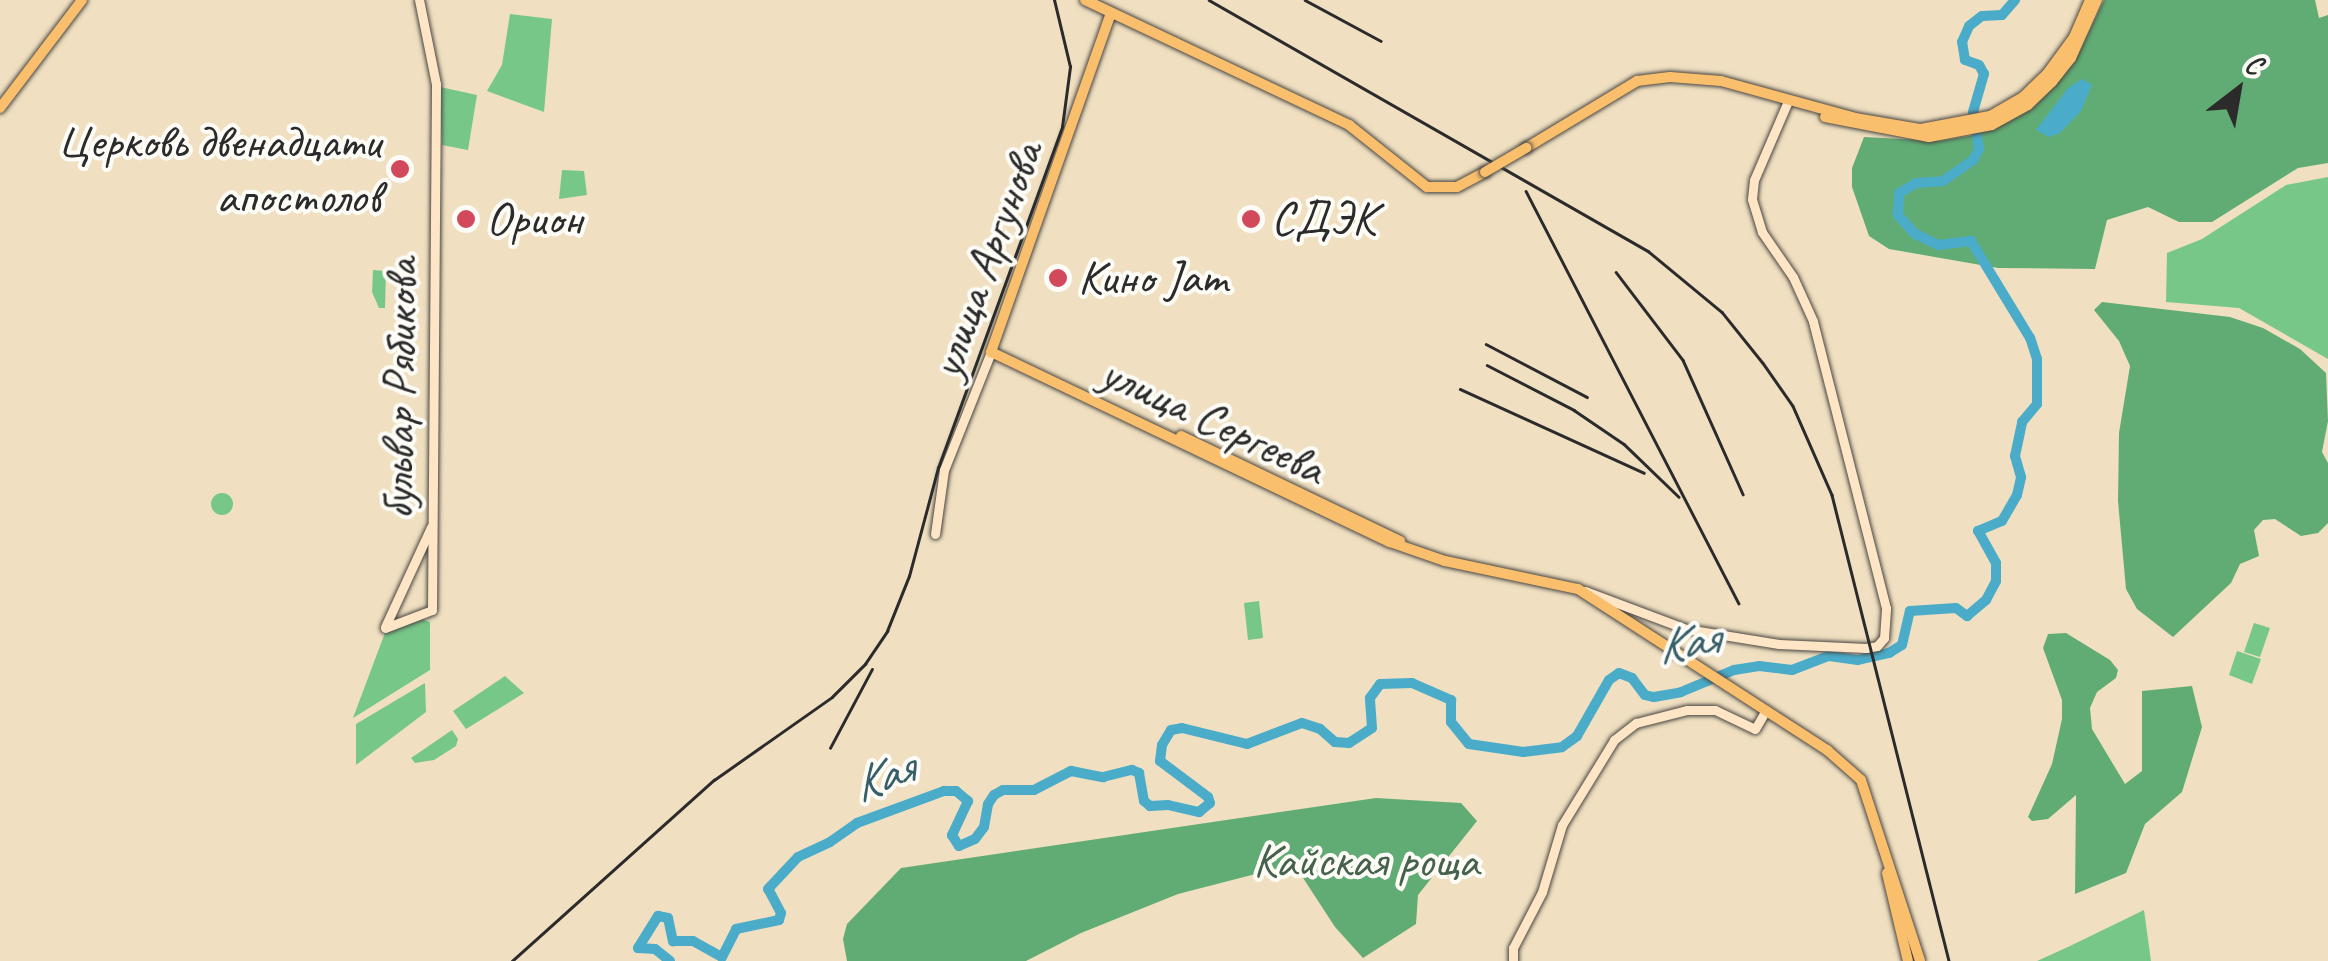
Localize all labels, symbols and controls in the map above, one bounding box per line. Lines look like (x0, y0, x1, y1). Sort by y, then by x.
north arrow (2188, 40, 2288, 140)
text: С (2239, 45, 2269, 82)
place label: Церковь двенадцати апостолов (54, 112, 380, 225)
street label: улица Аргунова (917, 134, 1055, 386)
marker: Церковь двенадцати апостолов (389, 158, 411, 180)
place label: Орион (486, 190, 582, 248)
place label: СДЭК (1271, 190, 1376, 248)
marker: Орион (455, 208, 477, 230)
marker: СДЭК (1240, 208, 1262, 230)
place label: Кино Jam (1078, 249, 1227, 307)
street label: бульвар Рябикова (368, 254, 430, 524)
marker: Кино Jam (1047, 267, 1069, 289)
street label: улица Сергеева (1092, 343, 1334, 497)
water label: Кая (1652, 607, 1722, 677)
water label: Кая (843, 737, 921, 815)
park label: Кайская роща (1252, 832, 1480, 890)

